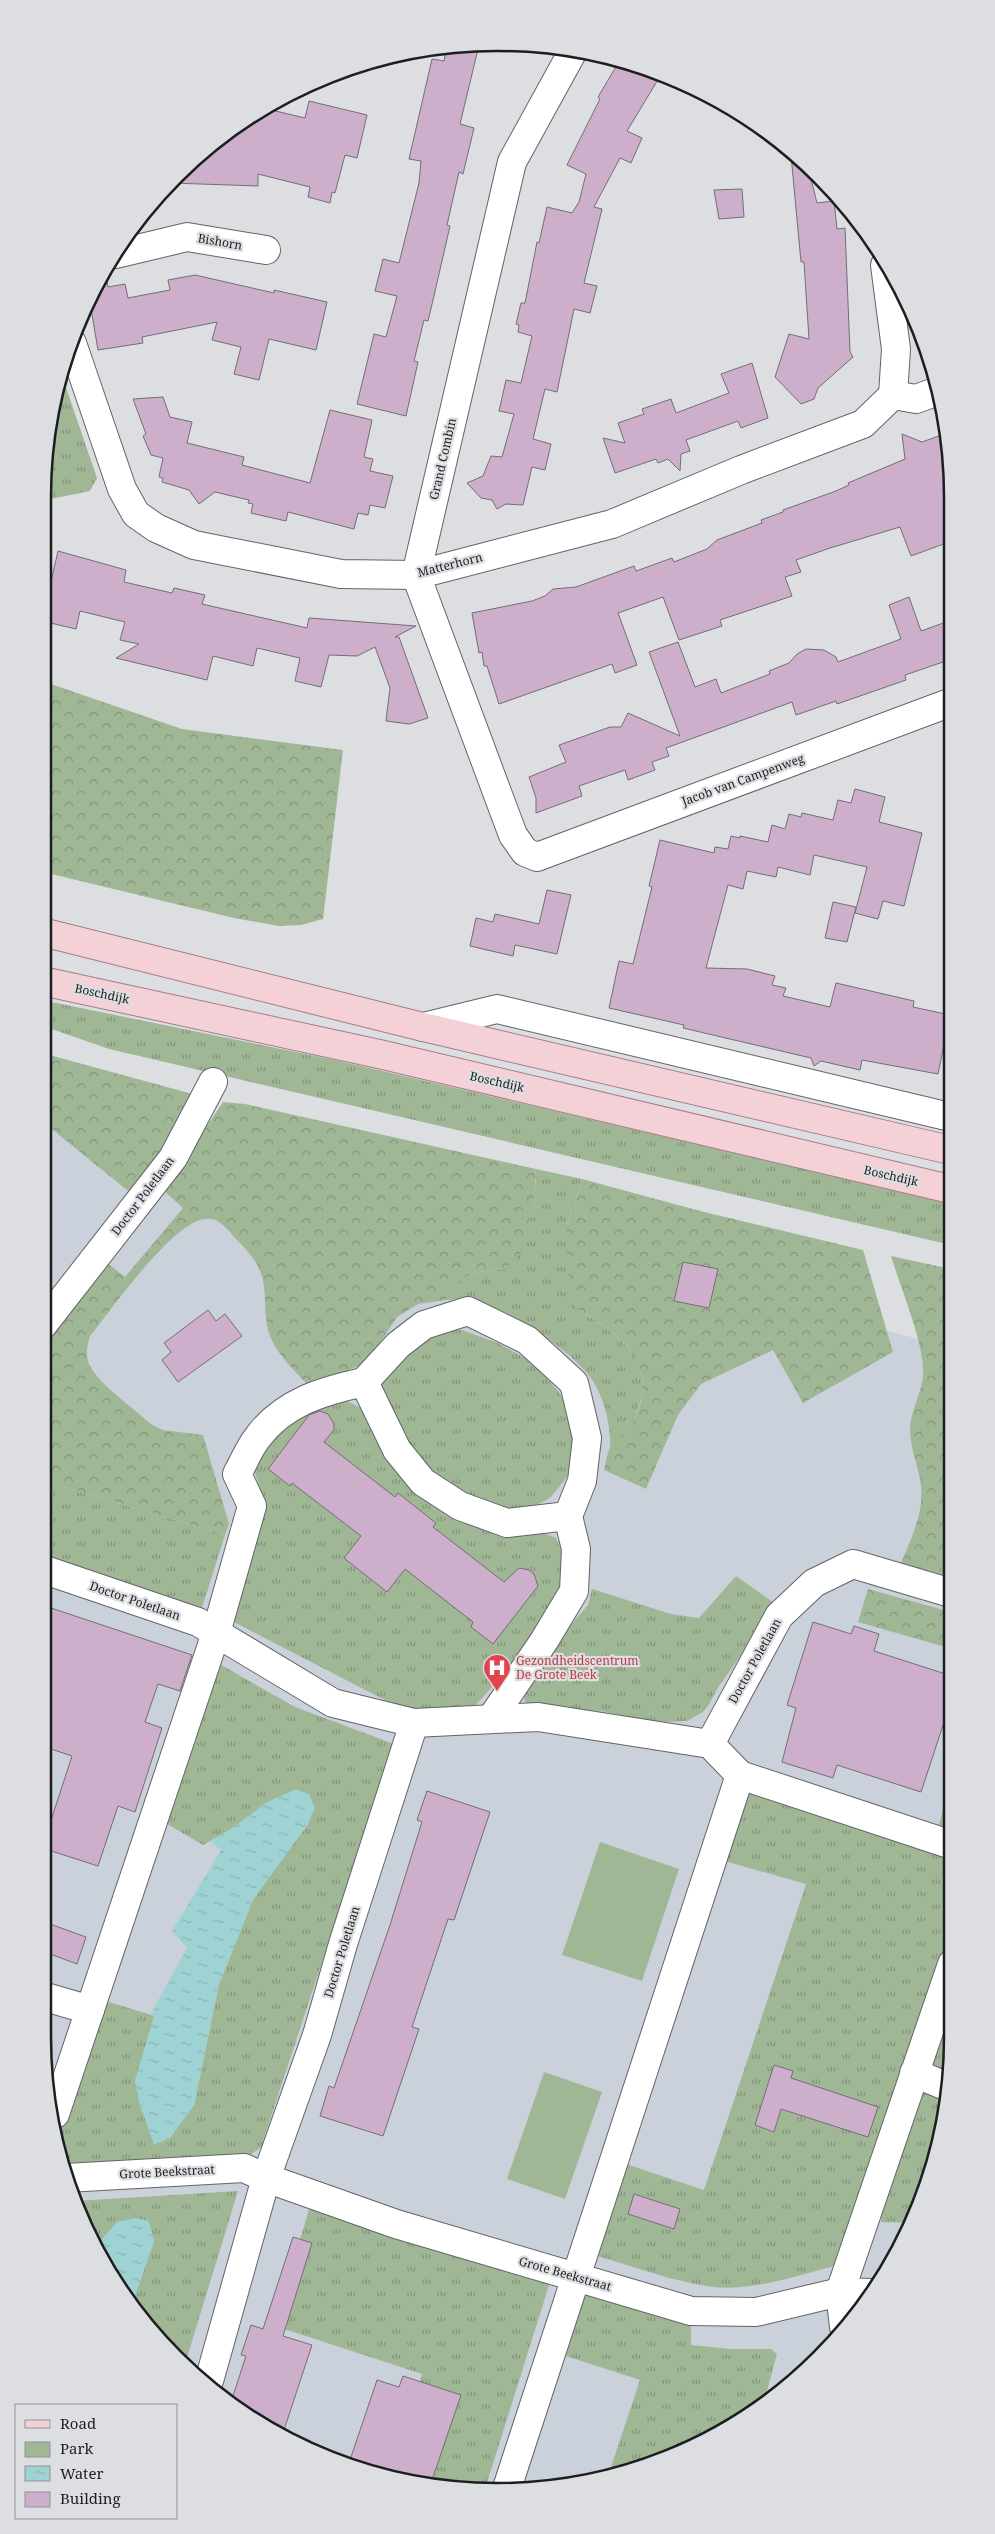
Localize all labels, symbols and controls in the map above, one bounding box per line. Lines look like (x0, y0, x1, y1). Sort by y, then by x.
street label: Bishorn (196, 229, 244, 254)
street label: Grand Combin (425, 416, 460, 502)
street label: Matterhorn (416, 548, 484, 581)
street label: Jacob van Campenweg (678, 749, 807, 810)
street label: Boschdijk (73, 979, 132, 1008)
street label: Boschdijk (468, 1067, 527, 1096)
street label: Doctor Poletlaan (107, 1152, 178, 1239)
street label: Boschdijk (862, 1161, 921, 1190)
street label: Doctor Poletlaan (87, 1577, 183, 1624)
street label: Doctor Poletlaan (724, 1615, 785, 1706)
place label: Gezondheidscentrum De Grote Beek (516, 1652, 639, 1683)
hospital icon: Gezondheidscentrum De Grote Beek (482, 1653, 512, 1692)
street label: Doctor Poletlaan (320, 1904, 364, 2000)
street label: Grote Beekstraat (119, 2161, 215, 2182)
street label: Grote Beekstraat (517, 2252, 613, 2295)
legend (15, 2404, 178, 2519)
text: Road (60, 2413, 96, 2433)
text: Park (60, 2438, 94, 2458)
text: Water (60, 2463, 103, 2483)
text: Building (60, 2488, 121, 2508)

